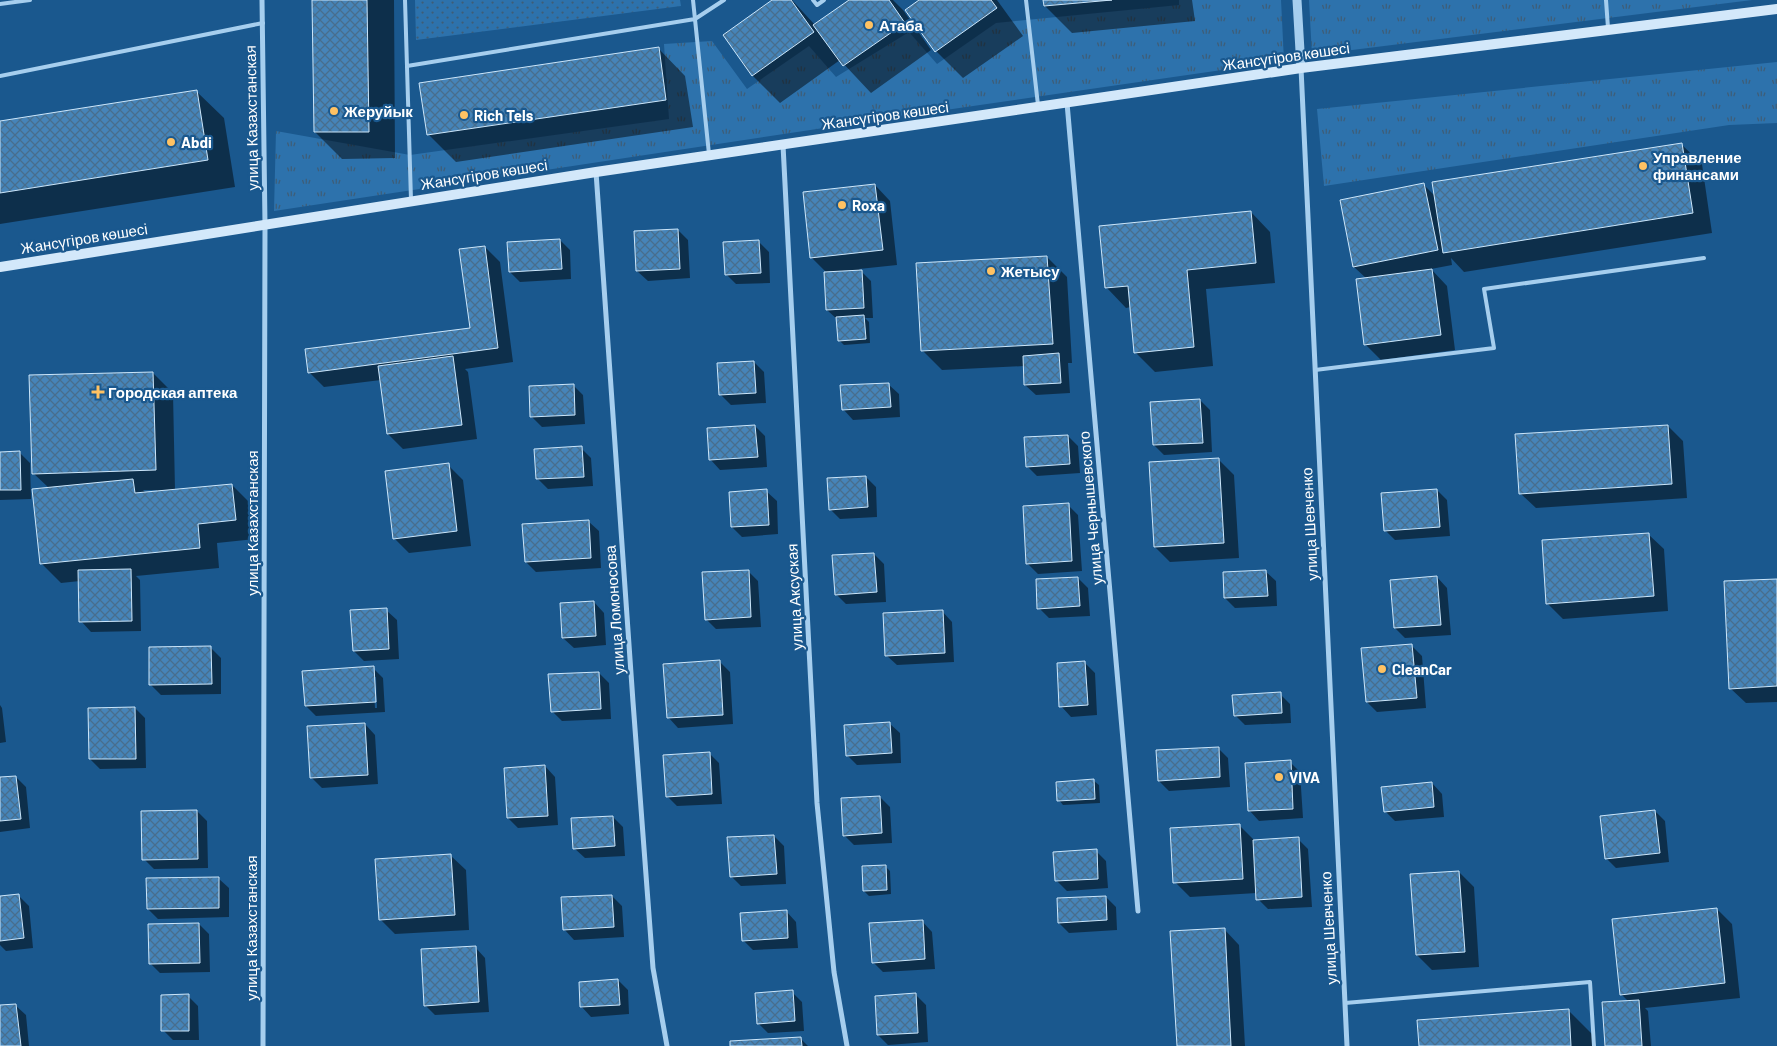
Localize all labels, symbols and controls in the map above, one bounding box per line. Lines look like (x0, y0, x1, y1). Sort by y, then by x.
place label: Атаба (879, 16, 924, 34)
marker: Атаба (863, 19, 875, 31)
street label: Жансүгіров көшесі (1221, 38, 1351, 74)
street label: улица Казахстанская (241, 45, 261, 191)
street label: Жансүгіров көшесі (820, 97, 950, 133)
place label: Жеруйык (343, 102, 413, 120)
marker: Жеруйык (328, 105, 340, 117)
place label: Rich Tels (474, 106, 534, 124)
marker: Rich Tels (458, 109, 470, 121)
place label: Abdi (181, 133, 212, 151)
marker: Abdi (165, 136, 177, 148)
place label: Управление финансами (1653, 148, 1742, 183)
street label: Жансүгіров көшесі (419, 155, 549, 193)
marker: Управление финансами (1637, 160, 1649, 172)
place label: Roxa (852, 196, 885, 214)
marker: Roxa (836, 199, 848, 211)
street label: Жансүгіров көшесі (19, 219, 149, 257)
place label: Жетысу (1000, 262, 1060, 280)
marker: Жетысу (985, 265, 997, 277)
place label: Городская аптека (108, 383, 238, 401)
marker: Городская аптека (92, 386, 104, 398)
street label: улица Чернышевского (1074, 430, 1106, 586)
street label: улица Казахстанская (243, 450, 261, 596)
street label: улица Шевченко (1297, 467, 1321, 581)
street label: улица Аксуская (782, 543, 806, 651)
street label: улица Ломоносова (600, 544, 628, 675)
place label: CleanCar (1392, 660, 1452, 678)
marker: CleanCar (1376, 663, 1388, 675)
place label: VIVA (1289, 768, 1320, 786)
marker: VIVA (1273, 771, 1285, 783)
street label: улица Казахстанская (242, 855, 260, 1001)
street label: улица Шевченко (1316, 871, 1340, 985)

